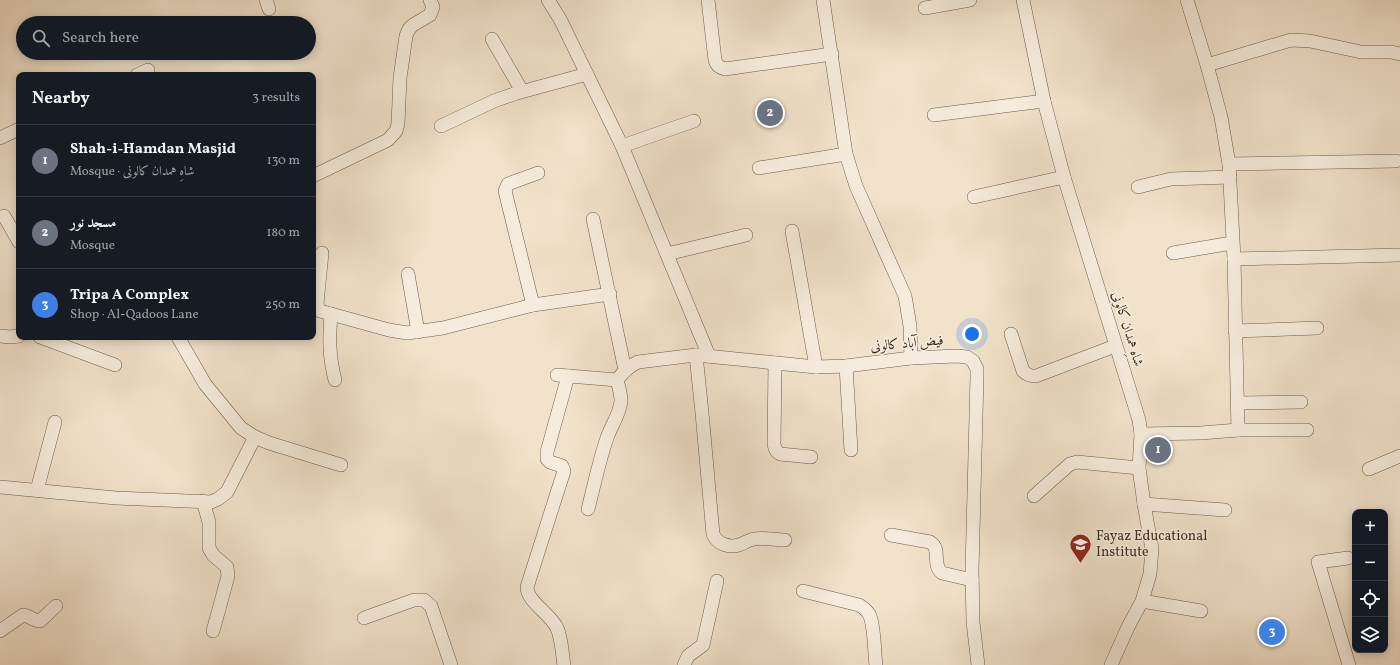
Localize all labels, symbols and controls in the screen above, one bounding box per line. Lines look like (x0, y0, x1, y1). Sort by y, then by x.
search box (16, 16, 316, 60)
icon: search (30, 27, 52, 49)
text: Search here (62, 28, 139, 49)
text: Nearby (32, 87, 90, 110)
text: 3 results (252, 89, 300, 107)
pin: 2 (757, 98, 783, 128)
text: Shah-i-Hamdan Masjid (70, 139, 236, 160)
text: 1 (42, 152, 48, 170)
text: 130 m (267, 152, 300, 170)
text: Mosque · شاہِ ہمدان کالونی (70, 163, 194, 181)
text: مسجد نور (70, 213, 116, 234)
text: 2 (42, 224, 48, 242)
text: 180 m (266, 224, 300, 242)
text: Mosque (70, 237, 115, 255)
text: Tripa A Complex (70, 285, 189, 306)
street label: شاہِ ہمدان کالونی (1106, 289, 1147, 369)
text: 3 (42, 296, 48, 314)
text: 250 m (265, 296, 300, 314)
text: Shop · Al-Qadoos Lane (70, 306, 199, 324)
your location (962, 324, 982, 344)
street label: فیض آباد کالونی (870, 331, 944, 357)
pin: 1 (1145, 435, 1171, 465)
map controls (1352, 509, 1388, 653)
button: + (1352, 509, 1388, 545)
place label: Fayaz Educational Institute (1096, 527, 1207, 562)
school or university icon: Fayaz Educational Institute (1067, 531, 1093, 564)
button: − (1352, 545, 1388, 581)
button: locate (1352, 581, 1388, 617)
pin: 3 (1259, 617, 1285, 647)
button: layers (1352, 617, 1388, 653)

